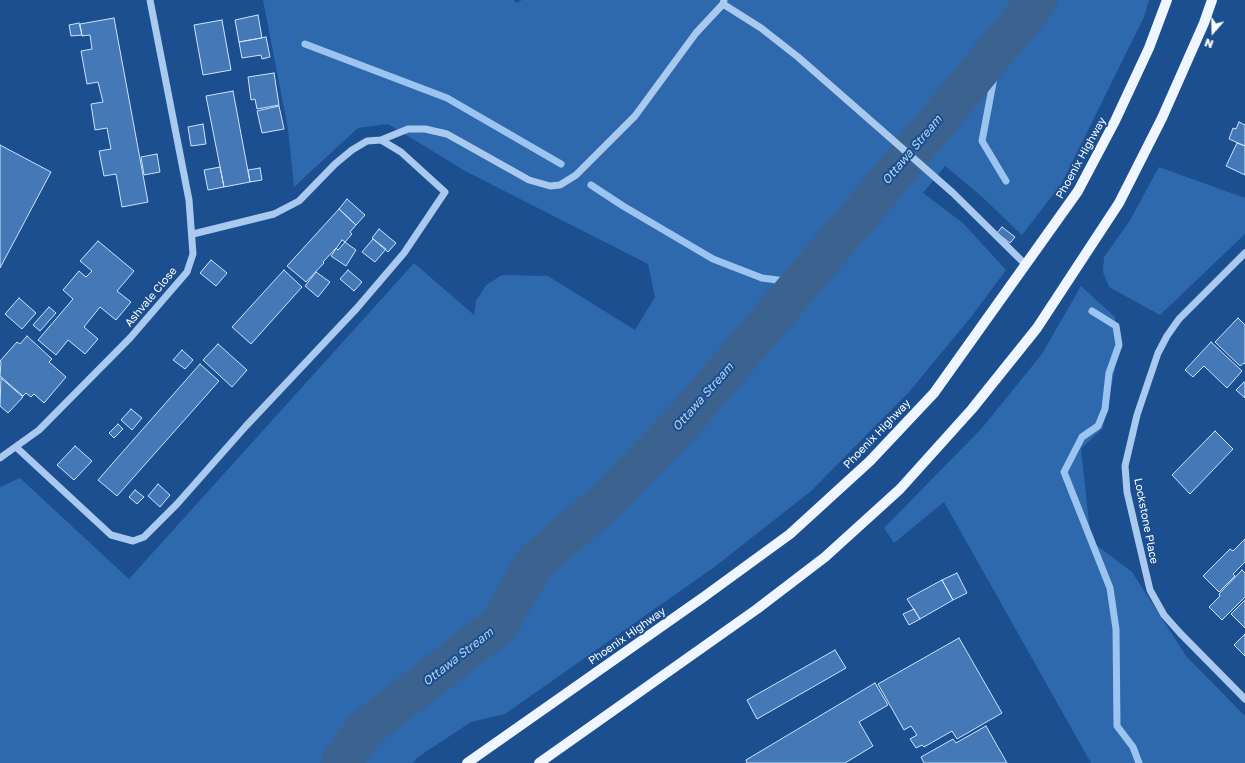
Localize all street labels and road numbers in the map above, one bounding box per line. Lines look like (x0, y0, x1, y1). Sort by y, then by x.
street label: Phoenix Highway (1053, 115, 1109, 201)
street label: Ashvale Close (122, 264, 180, 330)
street label: Phoenix Highway (841, 397, 913, 471)
street label: Lockstone Place (1131, 477, 1161, 565)
street label: Phoenix Highway (586, 604, 668, 668)

